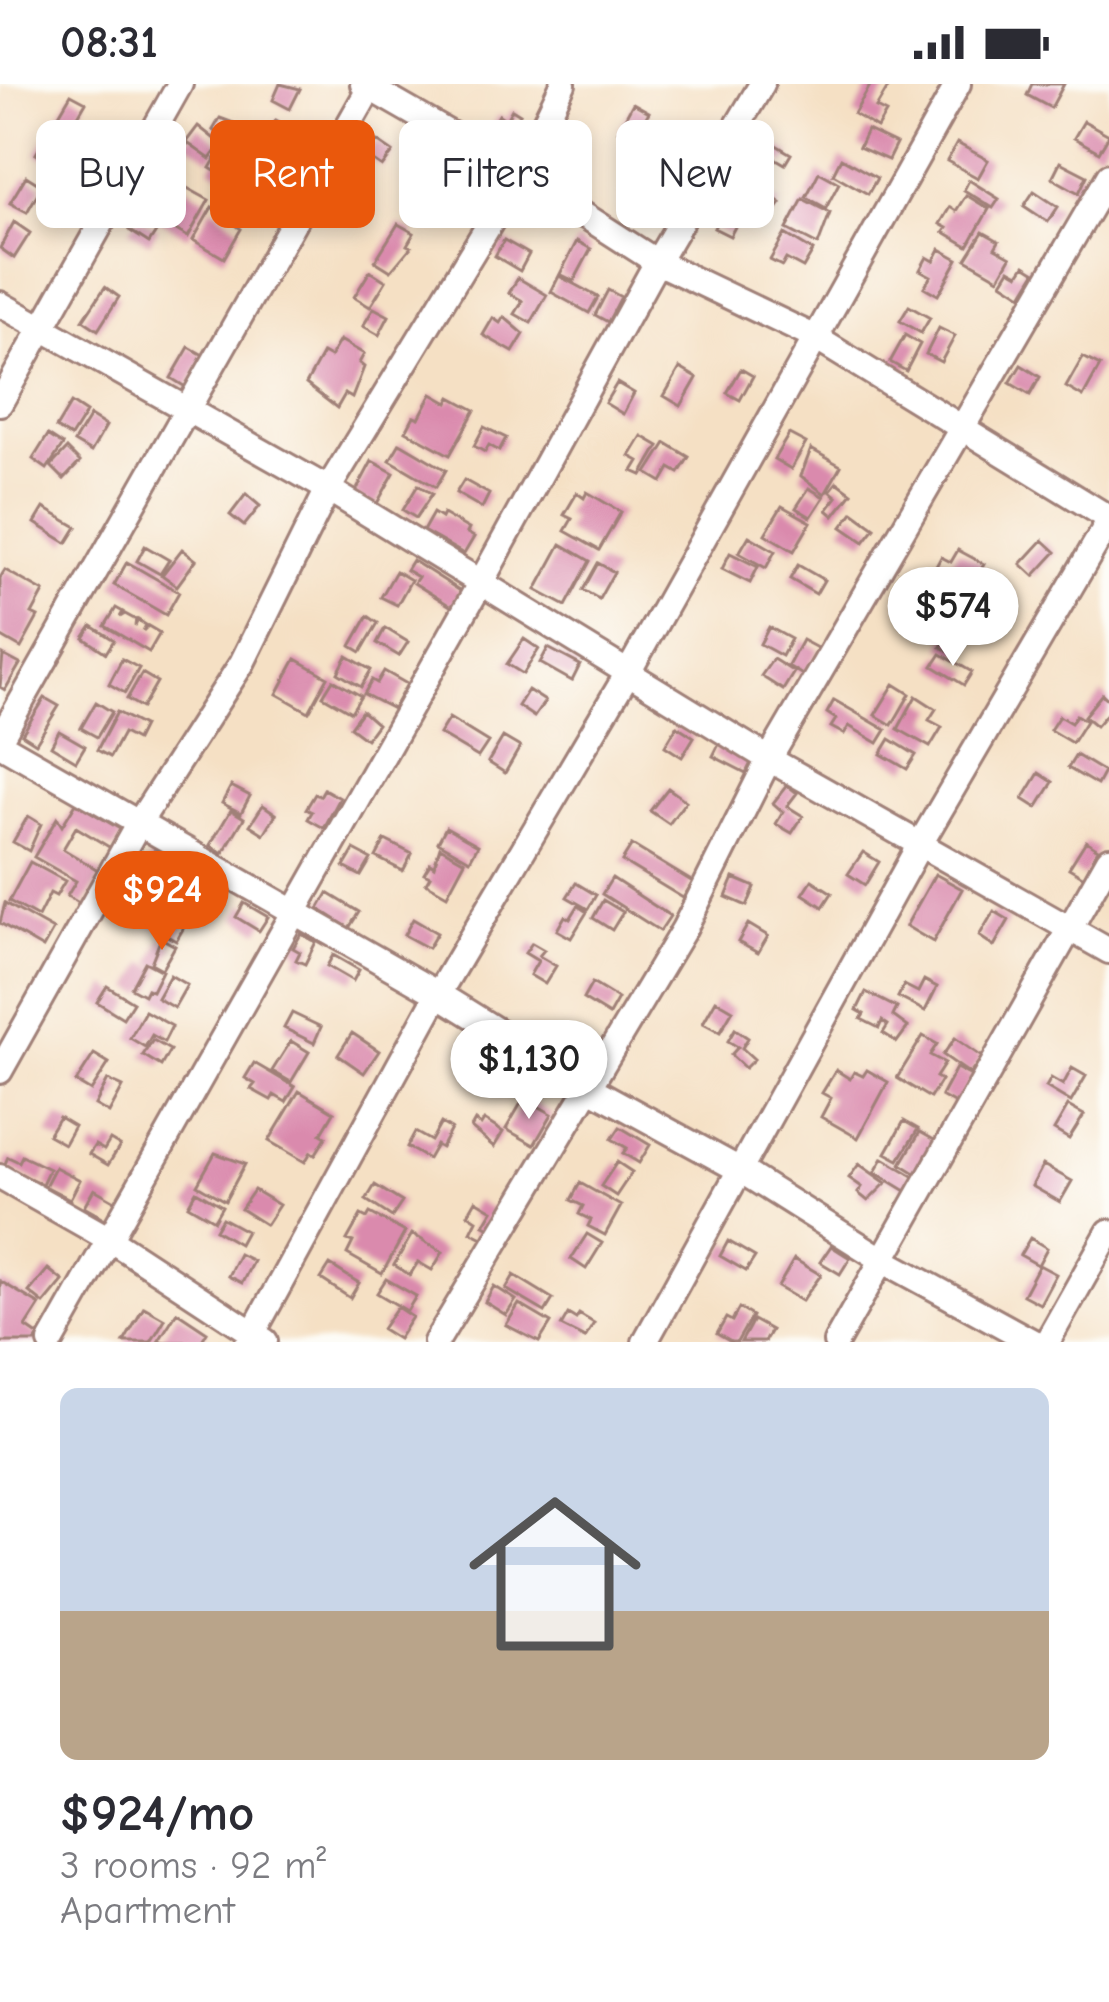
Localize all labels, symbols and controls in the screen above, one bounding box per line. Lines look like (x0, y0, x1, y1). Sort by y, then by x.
text: 08:31 (60, 16, 158, 68)
chip: Buy (36, 120, 186, 228)
chip: Rent (210, 120, 375, 228)
chip: Filters (399, 120, 592, 228)
chip: New (616, 120, 774, 228)
pin: $574 (882, 567, 1024, 669)
text: $574 (915, 583, 991, 628)
pin: $924 (91, 851, 233, 953)
text: $924 (122, 867, 202, 912)
pin: $1,130 (431, 1020, 627, 1122)
text: $1,130 (477, 1036, 581, 1081)
icon: home (447, 1466, 663, 1682)
text: $924/mo (60, 1784, 254, 1843)
text: 3 rooms · 92 m² (60, 1843, 326, 1888)
text: Apartment (60, 1888, 235, 1933)

